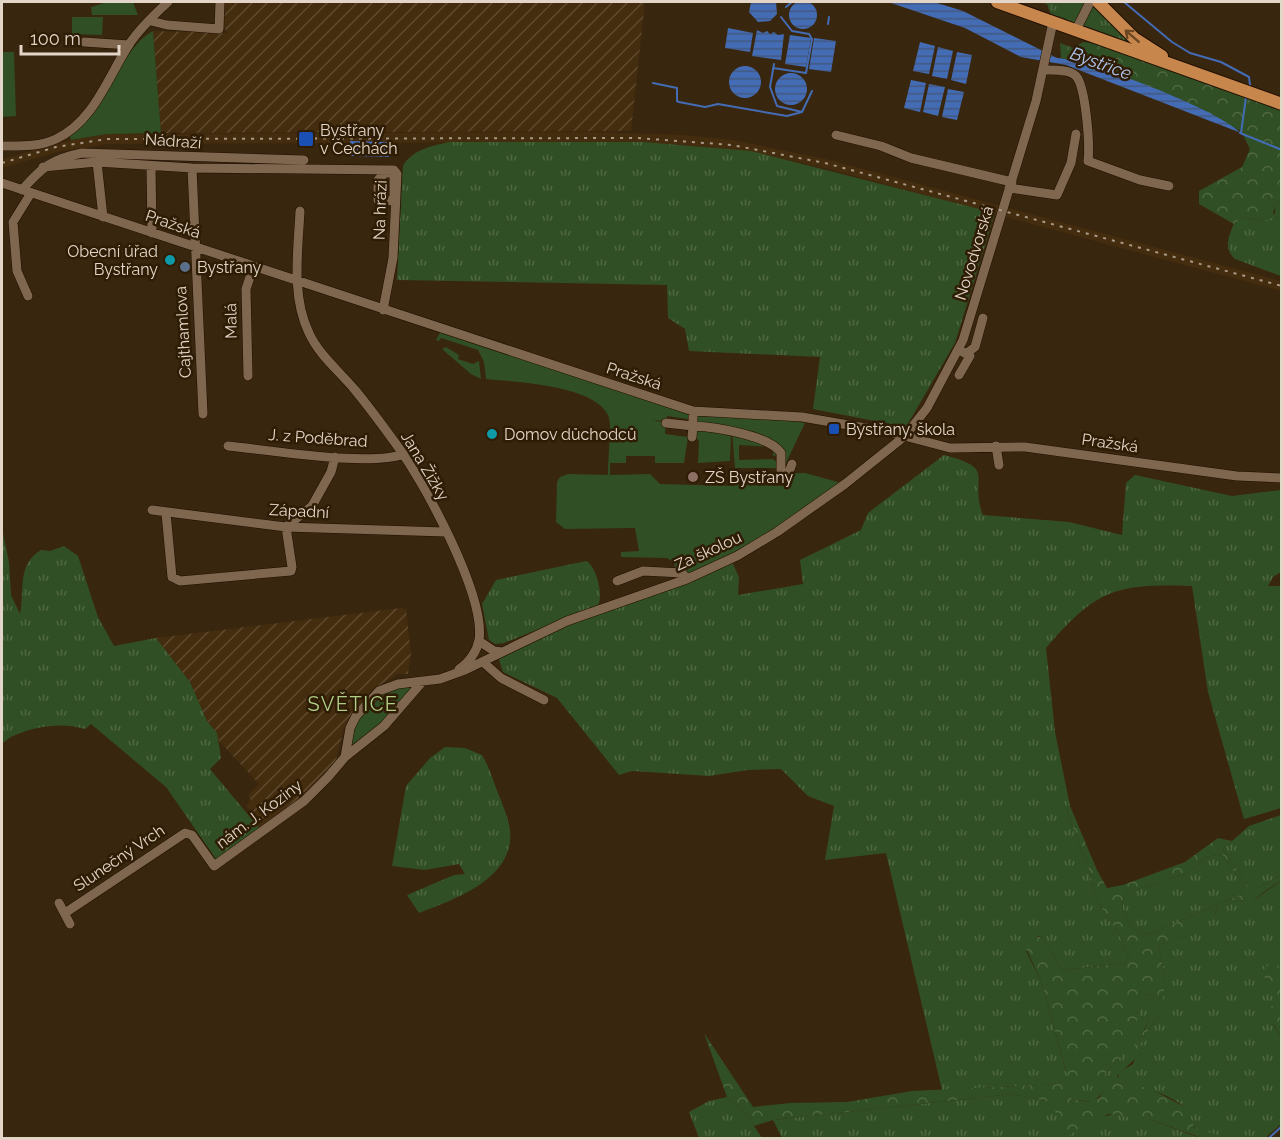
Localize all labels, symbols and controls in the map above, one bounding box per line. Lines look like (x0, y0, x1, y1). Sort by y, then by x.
scale bar (21, 18, 118, 56)
text: 100 m (30, 28, 81, 49)
one-way arrow (1125, 29, 1140, 43)
water label: Bystřice (1068, 42, 1135, 84)
place label: Bystřany v Čechách (320, 121, 398, 158)
street label: Nádraží (144, 130, 202, 152)
marker: Bystřany v Čechách (297, 130, 315, 148)
street label: Na hrázi (369, 180, 391, 240)
street label: Novodvorská (951, 204, 997, 302)
street label: Pražská (143, 206, 203, 242)
place label: Obecní úřad Bystřany (67, 242, 158, 279)
marker: Obecní úřad Bystřany (163, 253, 177, 267)
place label: Bystřany (197, 258, 262, 277)
marker: Bystřany (178, 260, 192, 274)
street label: Cajthamlova (171, 286, 195, 378)
street label: Malá (221, 303, 241, 339)
street label: Pražská (604, 358, 664, 394)
place label: Bystřany, škola (846, 420, 955, 439)
marker: Bystřany, škola (827, 422, 841, 436)
street label: J. z Poděbrad (268, 425, 368, 451)
place label: Domov důchodců (504, 425, 636, 444)
marker: Domov důchodců (485, 427, 499, 441)
street label: Jana Žižky (397, 428, 454, 504)
street label: Pražská (1080, 430, 1140, 456)
place label: ZŠ Bystřany (705, 467, 793, 487)
marker: ZŠ Bystřany (686, 470, 700, 484)
street label: Západní (268, 500, 330, 522)
street label: Za školou (672, 527, 744, 575)
district label: SVĚTICE (307, 691, 399, 716)
street label: nám. J. Koziny (212, 775, 306, 852)
street label: Slunečný Vrch (70, 821, 168, 895)

